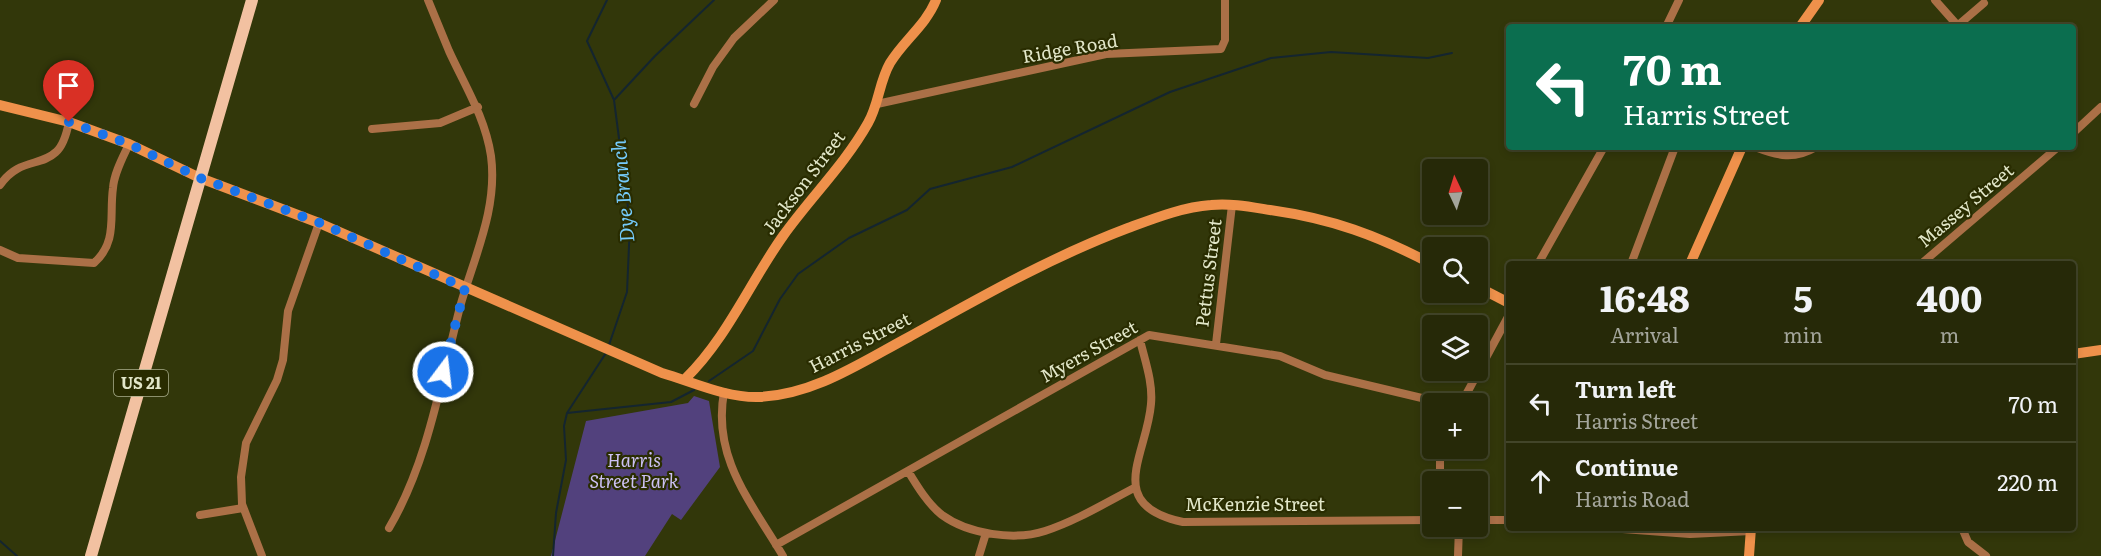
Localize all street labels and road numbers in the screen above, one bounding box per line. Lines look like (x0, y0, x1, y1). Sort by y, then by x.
street label: Ridge Road (1020, 26, 1120, 69)
street label: Jackson Street (755, 124, 851, 240)
street label: Massey Street (1911, 156, 2019, 253)
street label: Pettus Street (1187, 216, 1228, 329)
street label: Harris Street (804, 304, 915, 379)
street label: Myers Street (1035, 312, 1142, 389)
road number: US 21 (114, 370, 168, 396)
street label: McKenzie Street (1185, 490, 1326, 517)

